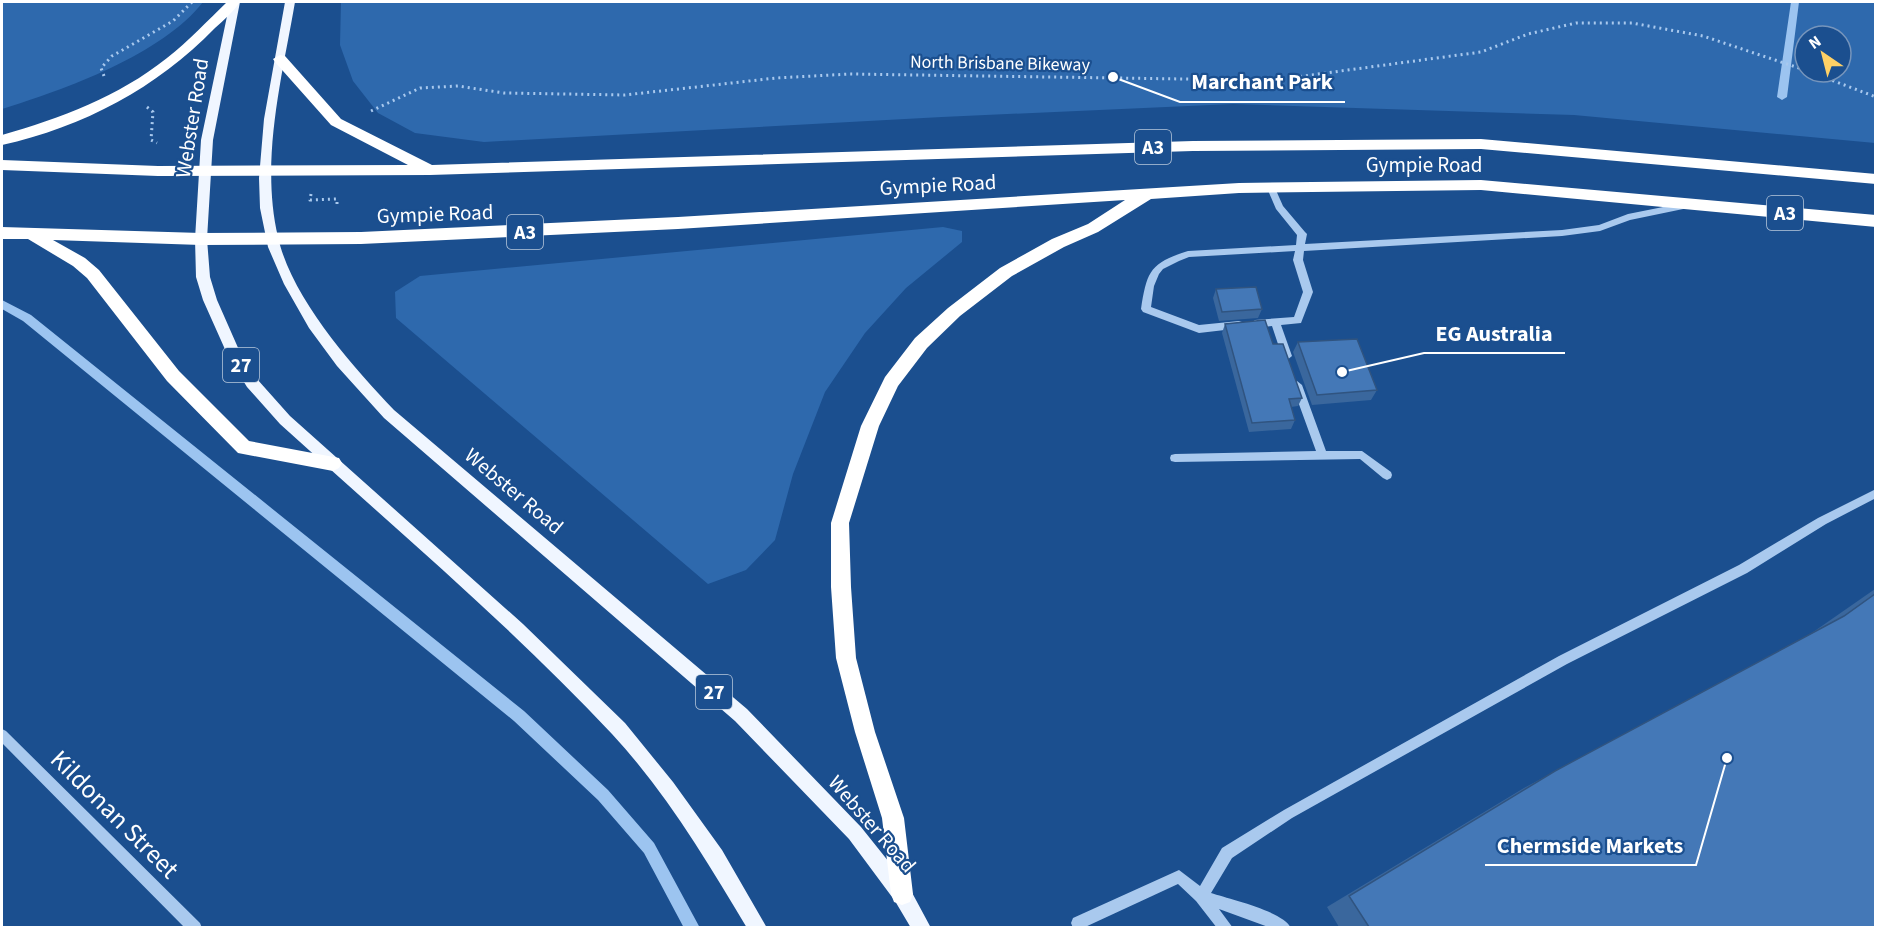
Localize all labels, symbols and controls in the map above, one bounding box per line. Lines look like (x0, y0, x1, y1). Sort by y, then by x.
north arrow (1793, 24, 1853, 84)
text: N (1804, 30, 1826, 55)
street label: North Brisbane Bikeway (910, 49, 1091, 78)
street label: Webster Road (168, 56, 216, 180)
callout: Marchant Park (1180, 62, 1345, 102)
text: Marchant Park (1191, 66, 1333, 98)
road number: A3 (1135, 130, 1171, 164)
street label: Gympie Road (1366, 150, 1482, 180)
street label: Gympie Road (879, 167, 997, 203)
road number: A3 (1767, 196, 1803, 230)
street label: Gympie Road (376, 197, 494, 231)
road number: A3 (507, 215, 543, 249)
callout: EG Australia (1424, 313, 1565, 353)
text: EG Australia (1436, 318, 1552, 350)
road number: 27 (223, 348, 259, 382)
street label: Webster Road (458, 441, 570, 541)
road number: 27 (696, 675, 732, 709)
street label: Kildonan Street (42, 742, 187, 887)
street label: Webster Road (821, 769, 923, 879)
callout: Chermside Markets (1485, 825, 1696, 865)
text: Chermside Markets (1497, 830, 1683, 862)

